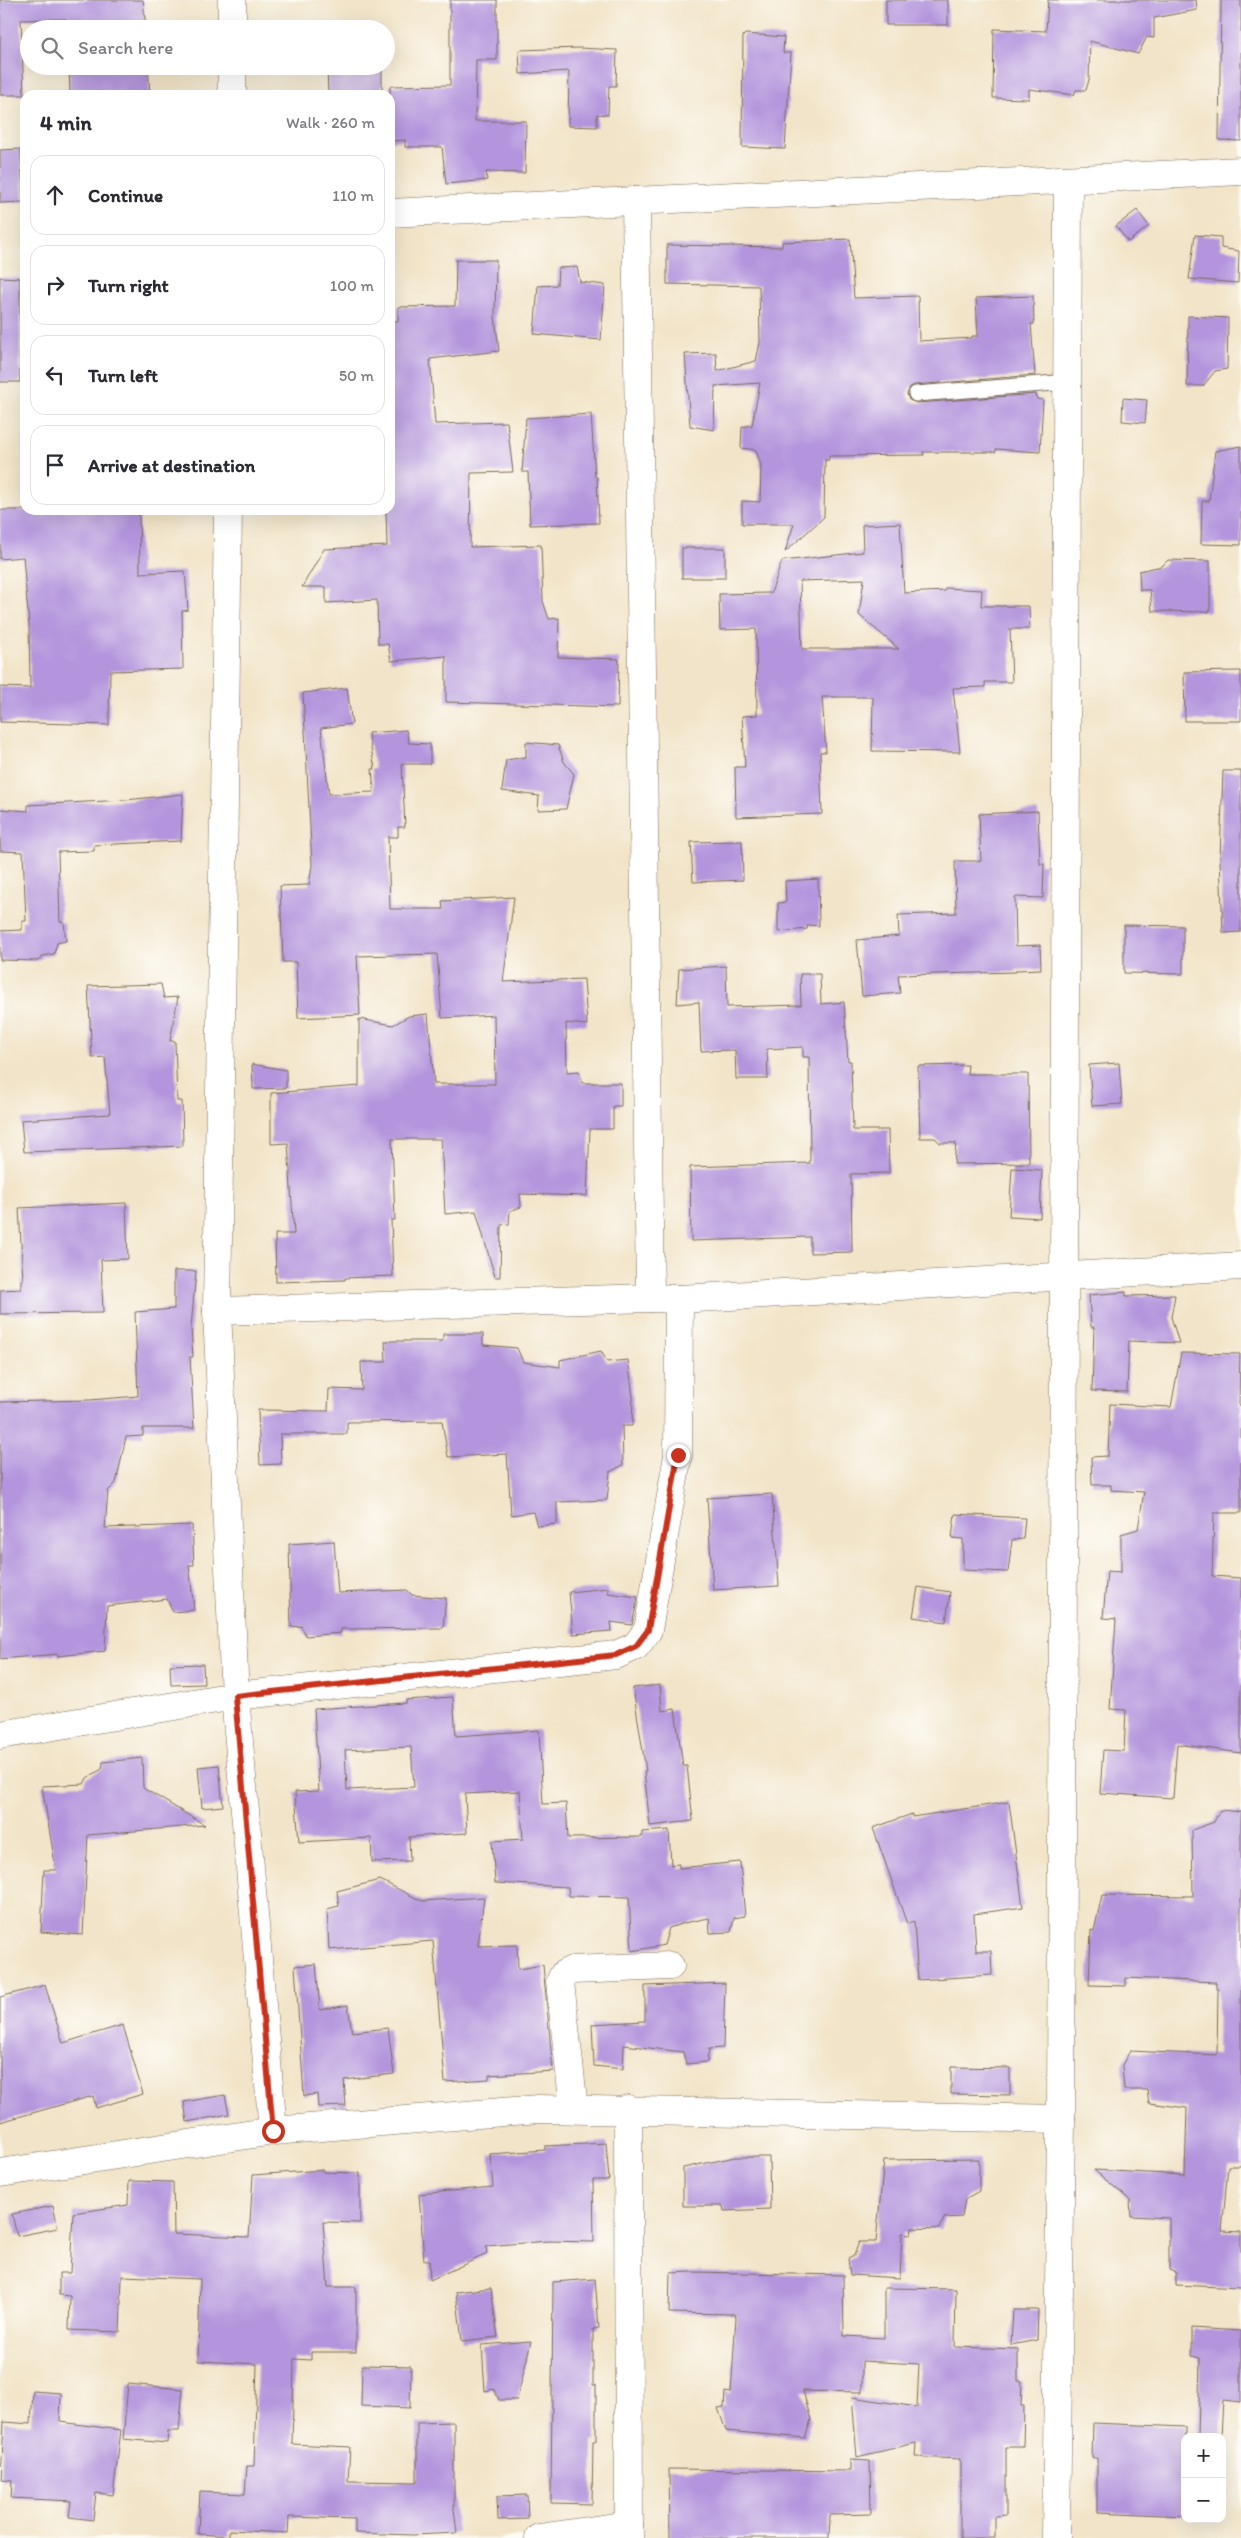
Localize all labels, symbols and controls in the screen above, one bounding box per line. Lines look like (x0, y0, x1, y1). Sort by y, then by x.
search box (20, 20, 395, 75)
icon: search (38, 34, 66, 62)
text: Search here (78, 36, 173, 59)
text: 4 min (40, 110, 92, 135)
text: Walk · 260 m (286, 113, 375, 132)
icon: ahead (41, 181, 69, 209)
text: Continue (88, 184, 163, 207)
text: 110 m (332, 186, 374, 205)
icon: right (41, 271, 69, 299)
text: Turn right (88, 274, 169, 297)
text: 100 m (330, 276, 374, 295)
icon: left (41, 361, 69, 389)
text: Turn left (88, 364, 158, 387)
text: 50 m (339, 366, 374, 385)
icon: arrive (41, 451, 69, 479)
text: Arrive at destination (88, 454, 255, 477)
route end (667, 1444, 690, 1467)
route start (262, 2120, 285, 2143)
map controls (1181, 2433, 1226, 2523)
button: + (1181, 2433, 1226, 2478)
button: − (1181, 2478, 1226, 2523)

